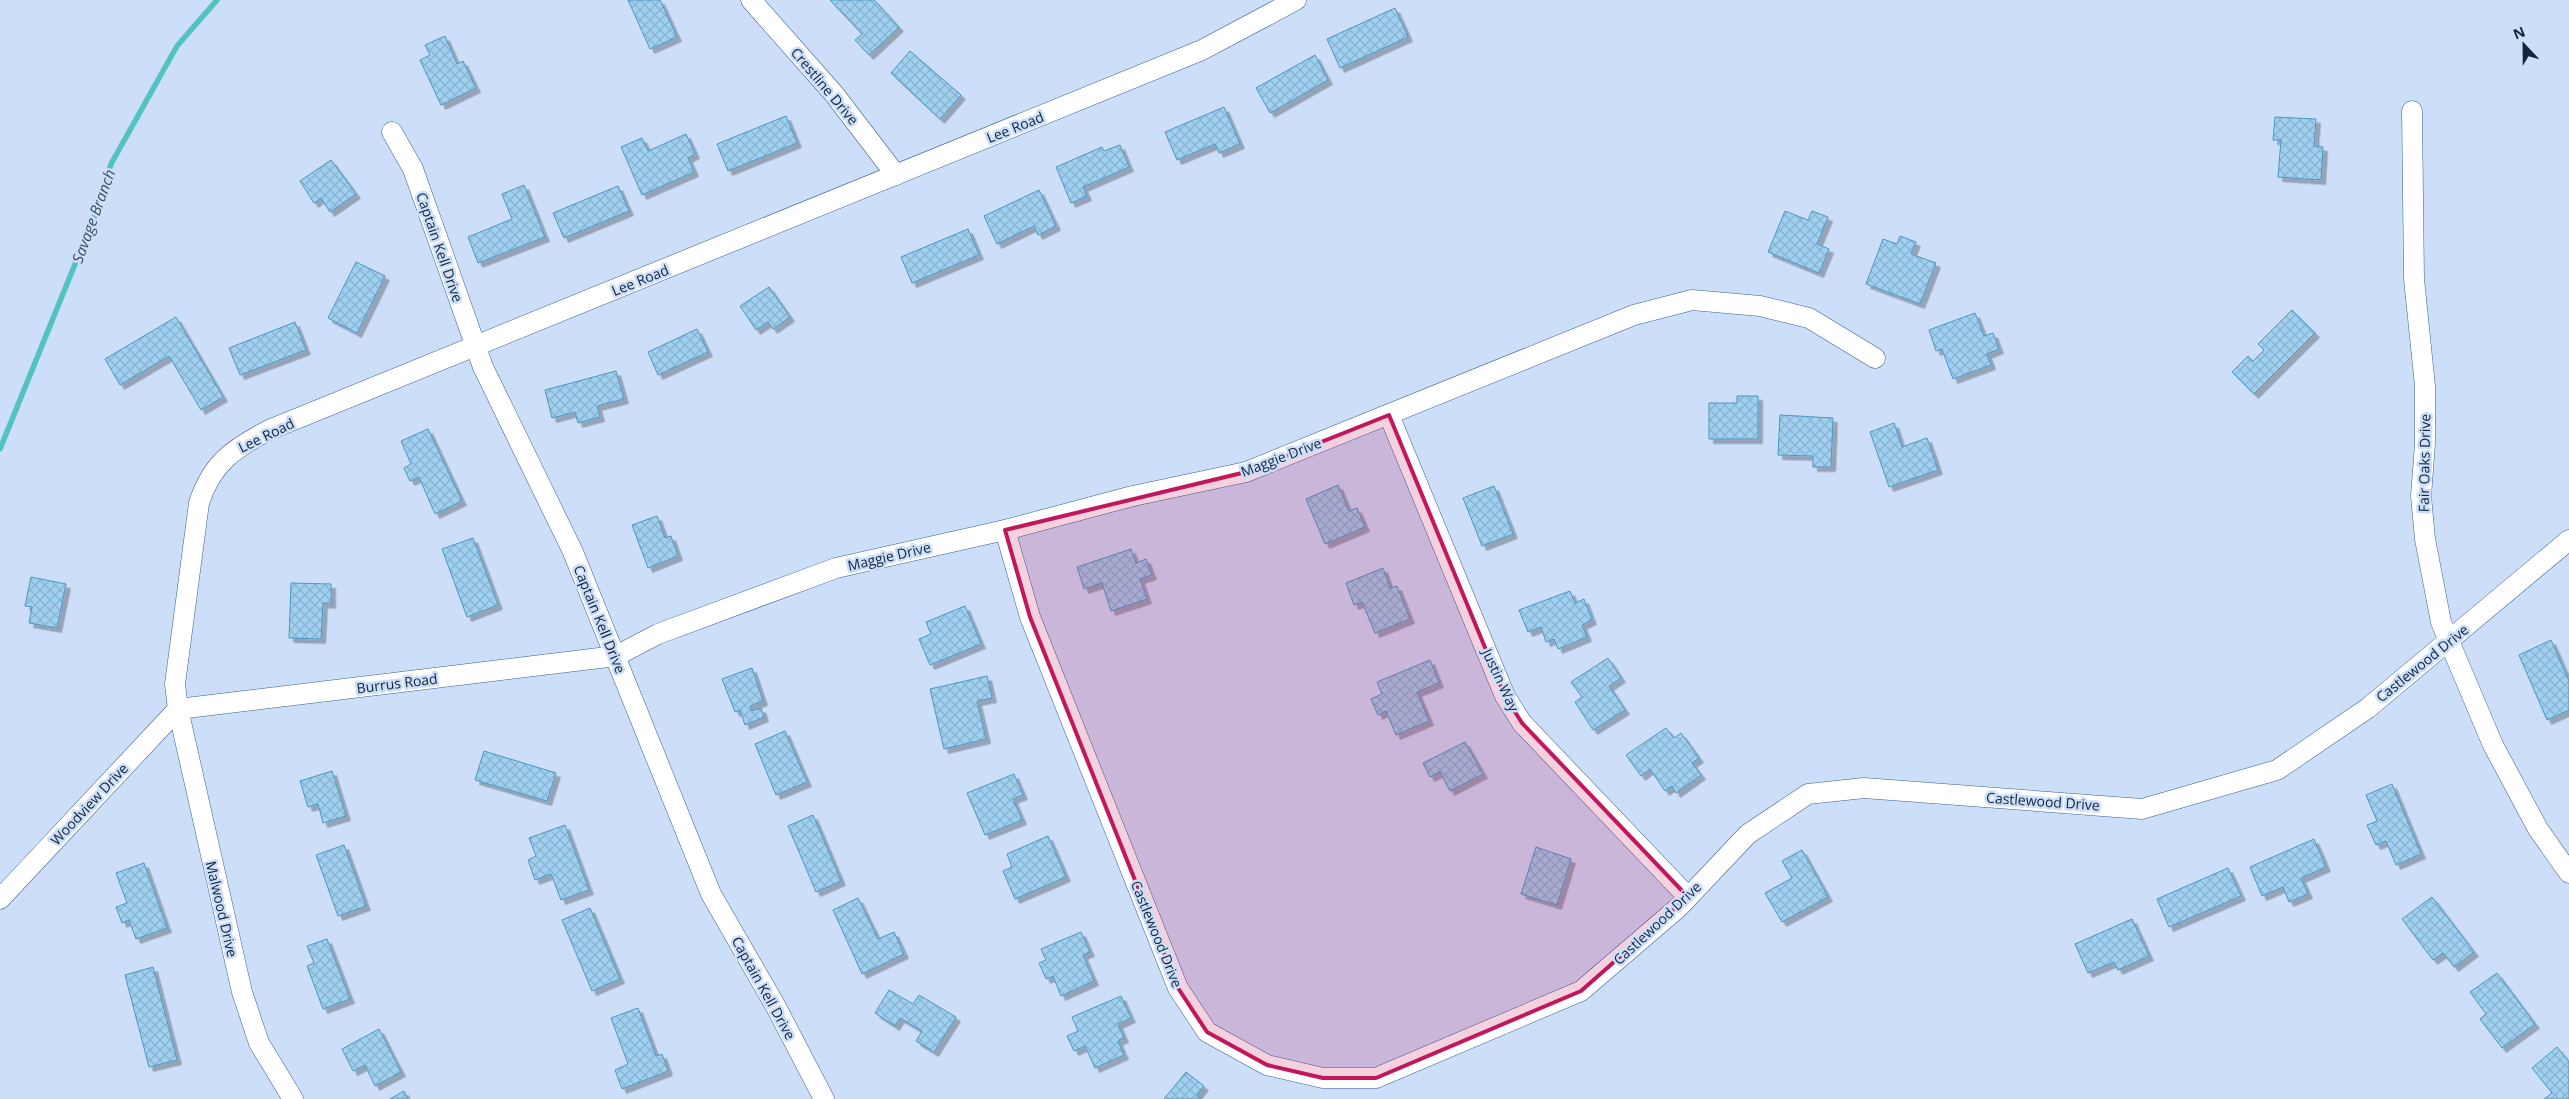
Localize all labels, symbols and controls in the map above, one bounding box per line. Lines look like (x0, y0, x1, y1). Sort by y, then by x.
north arrow (2499, 20, 2549, 70)
text: N (2510, 22, 2528, 43)
street label: Crestline Drive (787, 43, 863, 129)
street label: Lee Road (984, 107, 1046, 147)
water label: Savage Branch (67, 166, 119, 266)
street label: Captain Kell Drive (412, 189, 468, 305)
street label: Lee Road (609, 260, 671, 300)
street label: Lee Road (235, 413, 297, 457)
street label: Fair Oaks Drive (2414, 413, 2434, 512)
street label: Maggie Drive (1238, 433, 1324, 481)
street label: Maggie Drive (846, 537, 933, 575)
street label: Captain Kell Drive (570, 562, 630, 676)
street label: Castlewood Drive (2372, 620, 2472, 706)
street label: Justin Way (1477, 644, 1524, 715)
street label: Burrus Road (355, 669, 439, 697)
street label: Woodview Drive (46, 759, 132, 849)
street label: Castlewood Drive (1986, 788, 2101, 814)
street label: Malwood Drive (202, 859, 242, 959)
street label: Castlewood Drive (1609, 877, 1705, 969)
street label: Castlewood Drive (1127, 878, 1187, 990)
street label: Captain Kell Drive (728, 933, 800, 1043)

